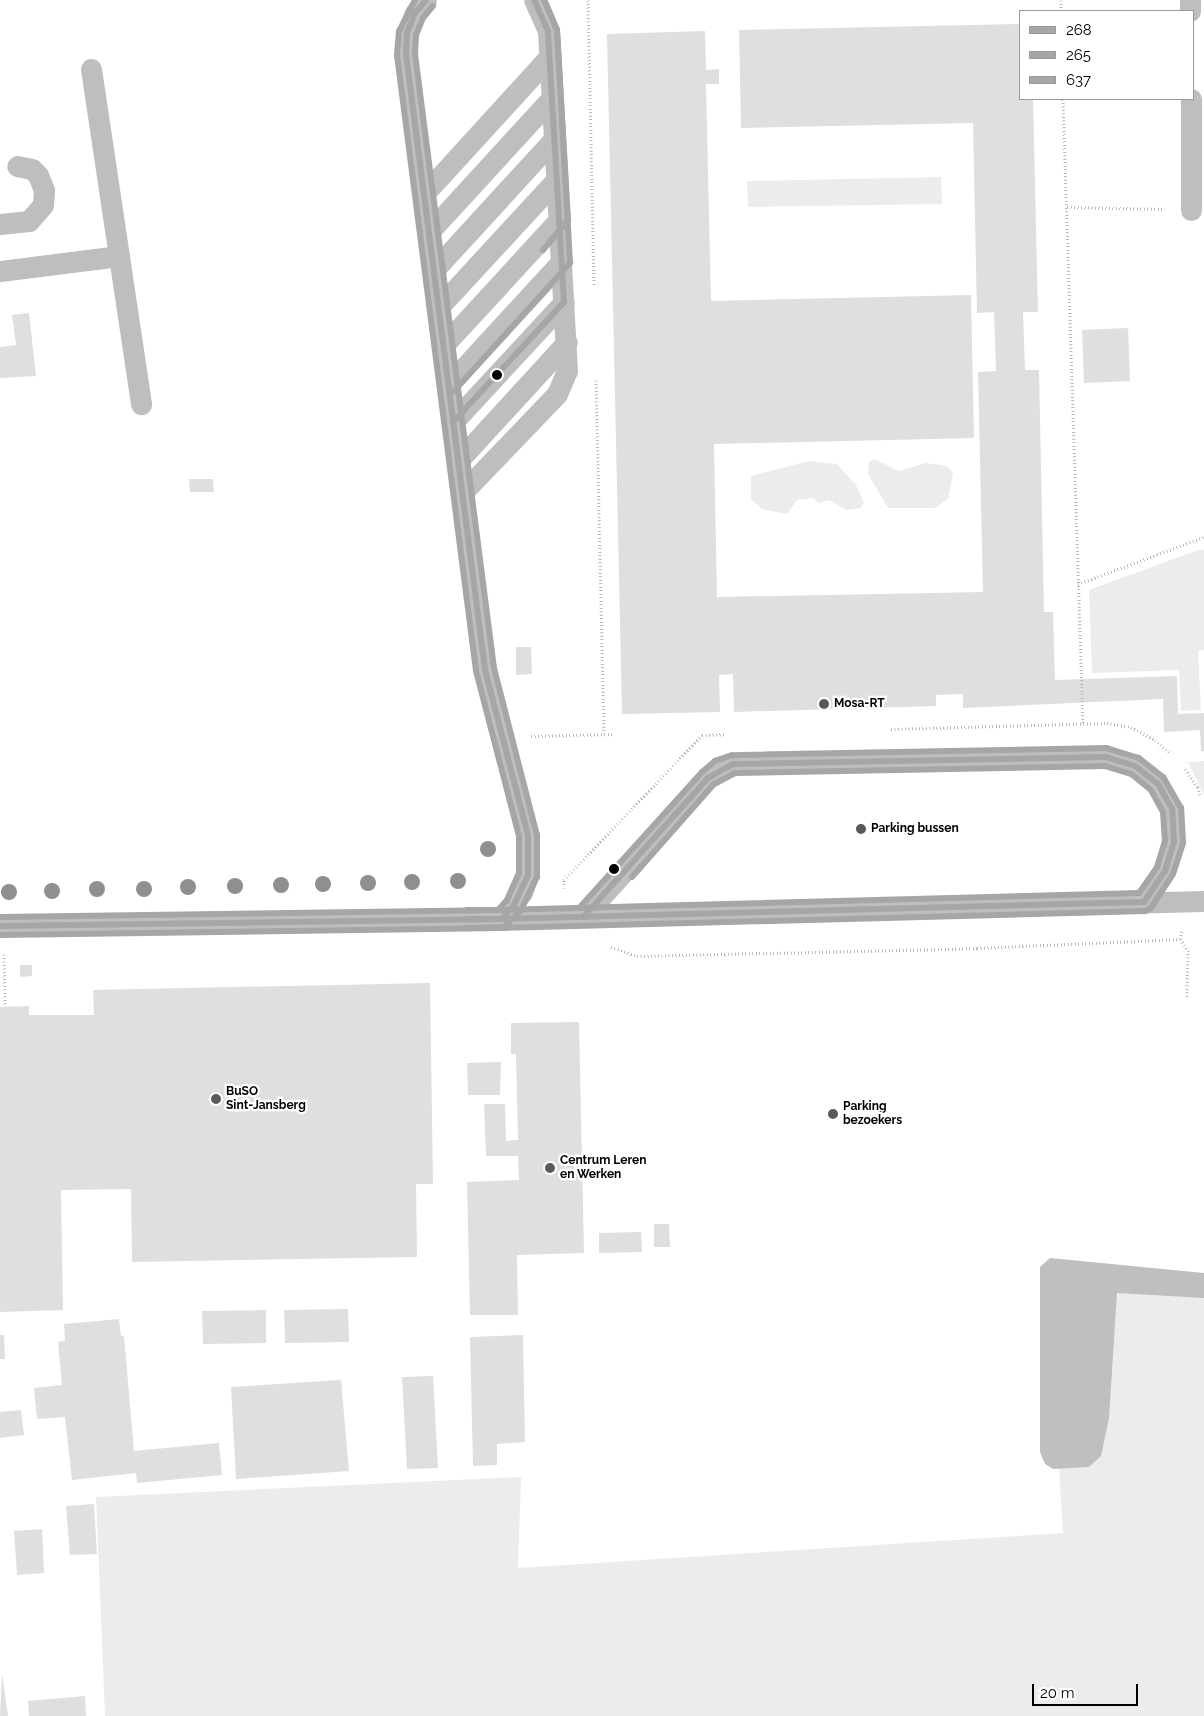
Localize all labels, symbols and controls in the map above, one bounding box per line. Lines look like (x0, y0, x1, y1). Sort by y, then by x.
legend (1019, 10, 1194, 100)
text: 268 (1066, 21, 1092, 39)
text: 265 (1066, 46, 1091, 64)
text: 637 (1066, 71, 1091, 89)
unlabelled marker (492, 370, 502, 380)
place label: Mosa-RT (834, 697, 885, 711)
marker: Mosa-RT (818, 698, 830, 710)
place label: Parking bussen (871, 822, 959, 836)
marker: Parking bussen (855, 823, 867, 835)
unlabelled marker (609, 864, 619, 874)
place label: BuSO Sint-Jansberg (226, 1085, 306, 1113)
marker: BuSO Sint-Jansberg (210, 1093, 222, 1105)
place label: Parking bezoekers (843, 1100, 902, 1128)
marker: Parking bezoekers (827, 1108, 839, 1120)
place label: Centrum Leren en Werken (560, 1154, 646, 1182)
marker: Centrum Leren en Werken (544, 1162, 556, 1174)
scale bar (1034, 1674, 1140, 1706)
text: 20 m (1040, 1684, 1075, 1702)

